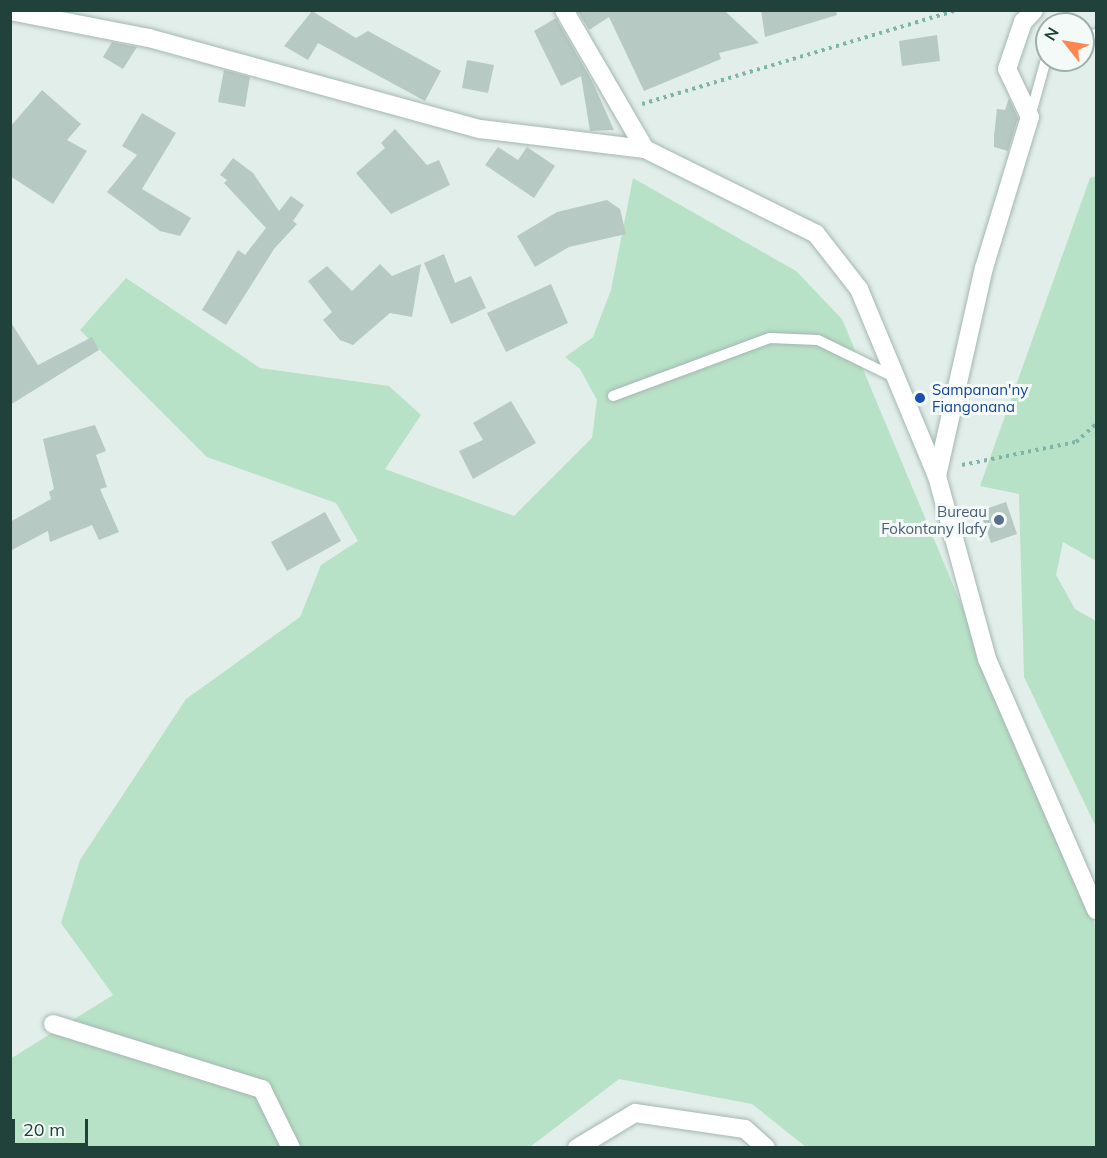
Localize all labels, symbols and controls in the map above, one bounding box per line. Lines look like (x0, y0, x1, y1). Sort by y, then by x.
north arrow (1035, 12, 1095, 72)
text: N (1040, 23, 1063, 44)
place label: Sampanan'ny Fiangonana (932, 380, 1028, 415)
marker: Sampanan'ny Fiangonana (913, 391, 927, 405)
place label: Bureau Fokontany Ilafy (881, 502, 987, 537)
marker: Bureau Fokontany Ilafy (992, 513, 1006, 527)
scale bar (15, 1107, 92, 1145)
text: 20 m (23, 1118, 65, 1141)

